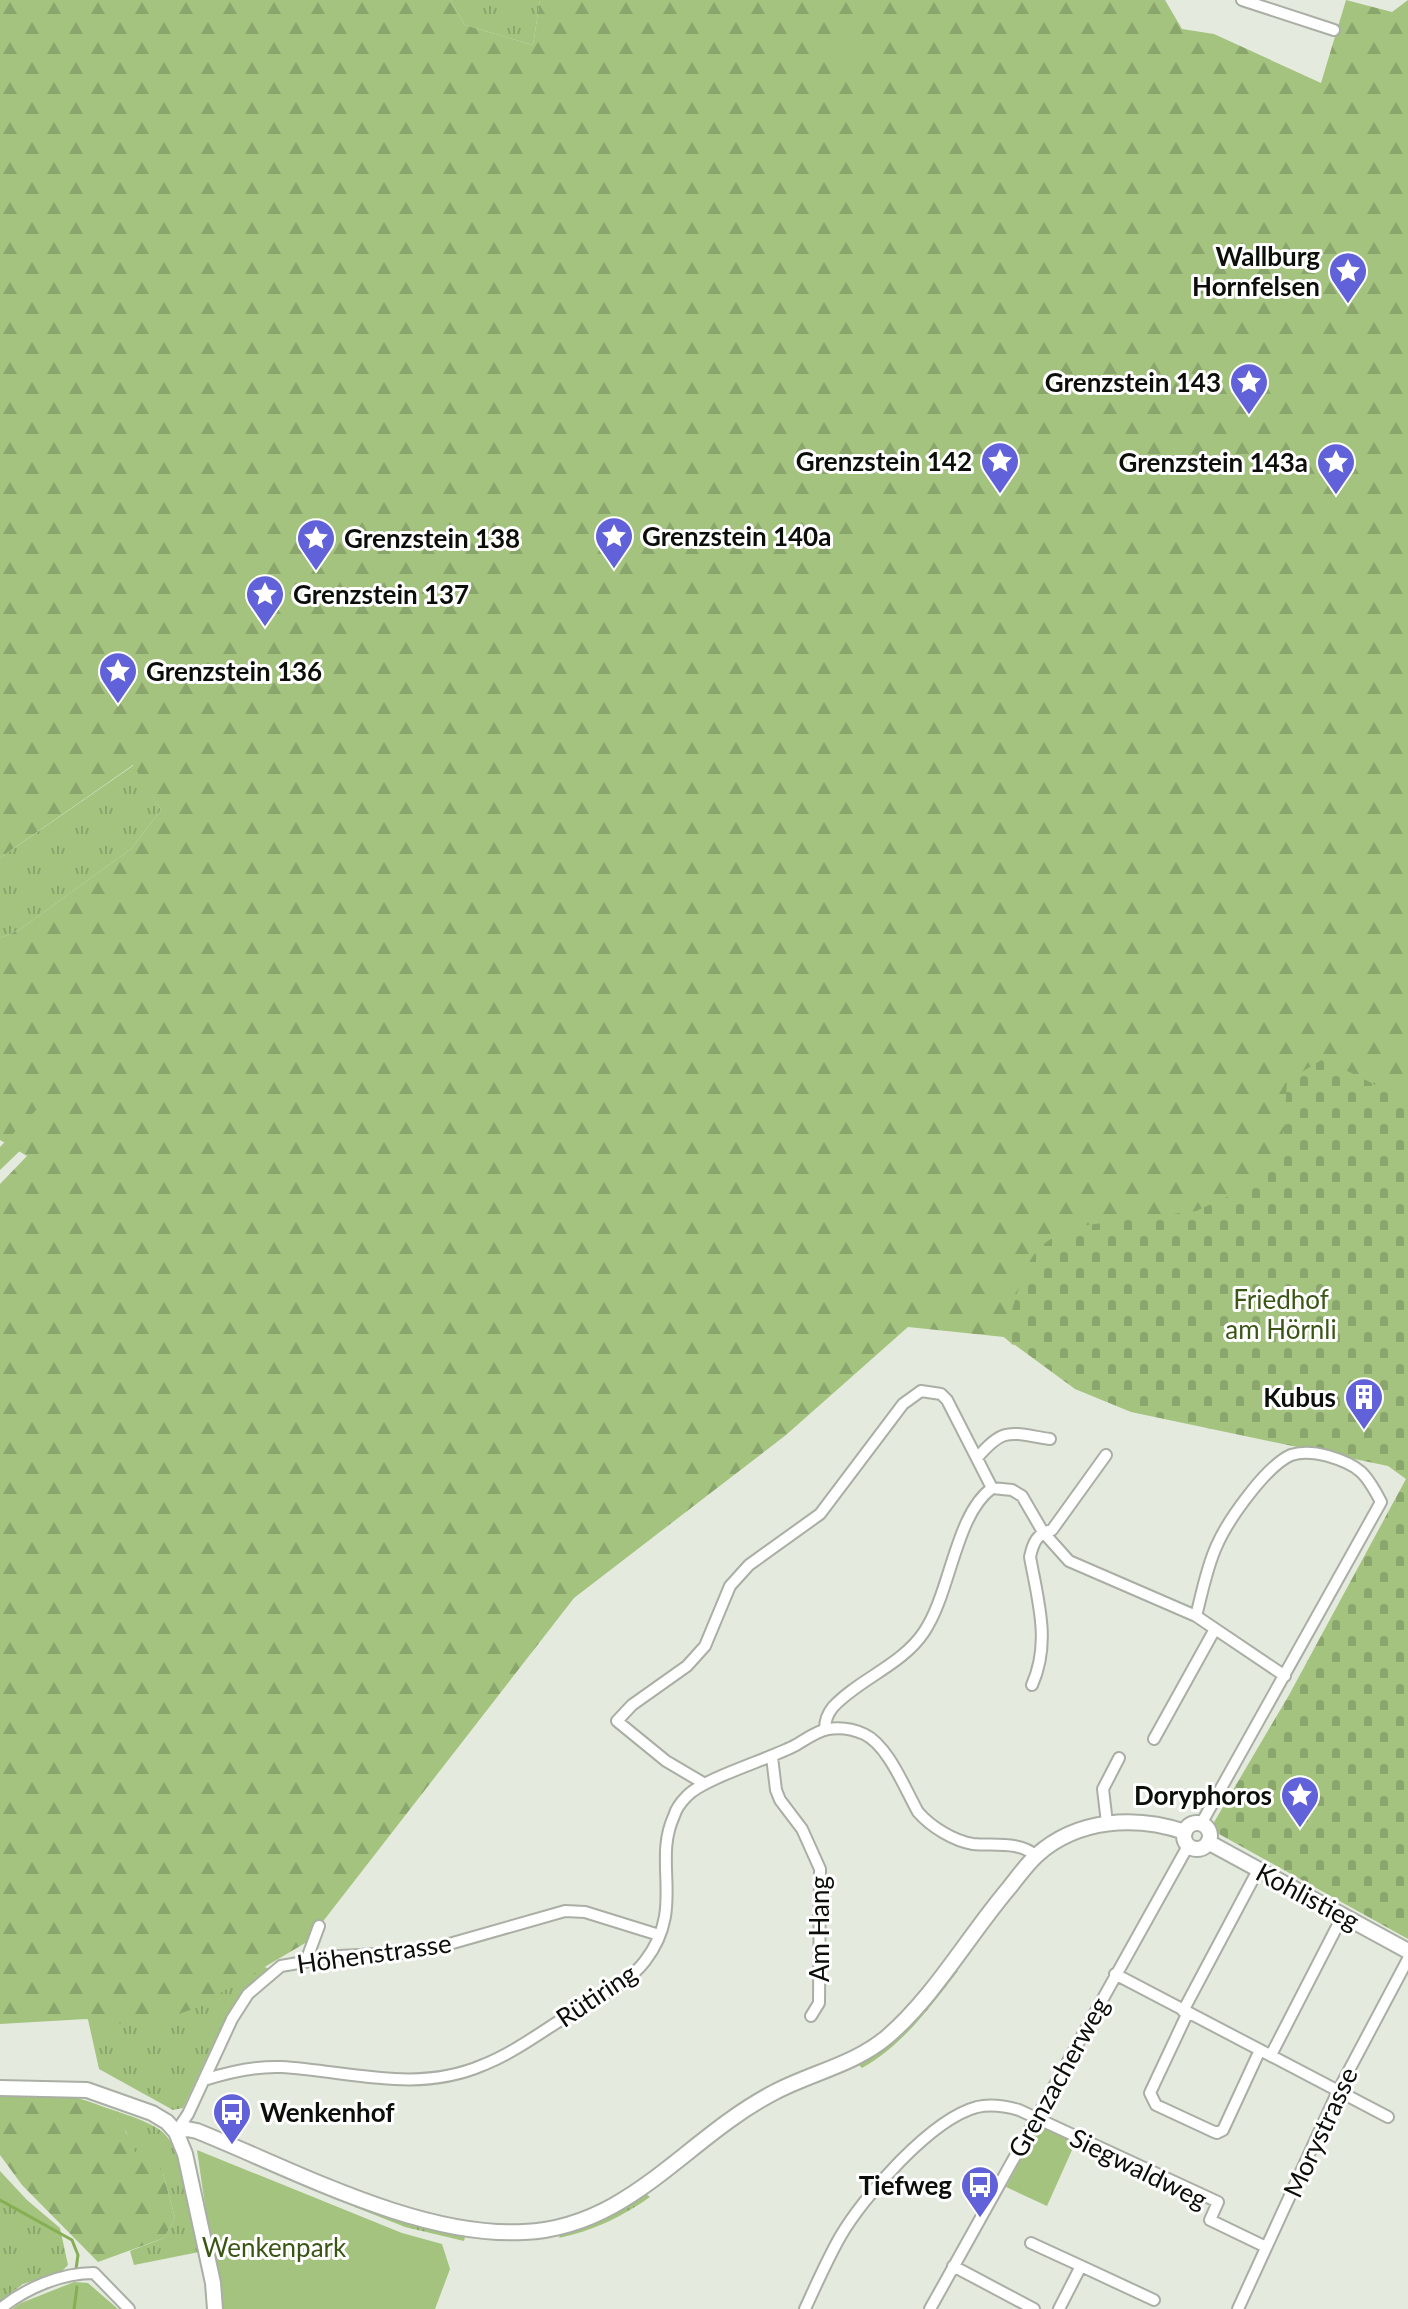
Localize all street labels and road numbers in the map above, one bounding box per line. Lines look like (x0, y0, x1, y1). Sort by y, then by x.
street label: Kohlistieg (1251, 1855, 1365, 1937)
street label: Am Hang (803, 1876, 835, 1982)
street label: Höhenstrasse (295, 1926, 453, 1980)
street label: Rütiring (550, 1957, 642, 2033)
street label: Grenzacherweg (1001, 1991, 1115, 2163)
street label: Morystrasse (1276, 2062, 1364, 2202)
street label: Siegwaldweg (1065, 2121, 1213, 2215)

